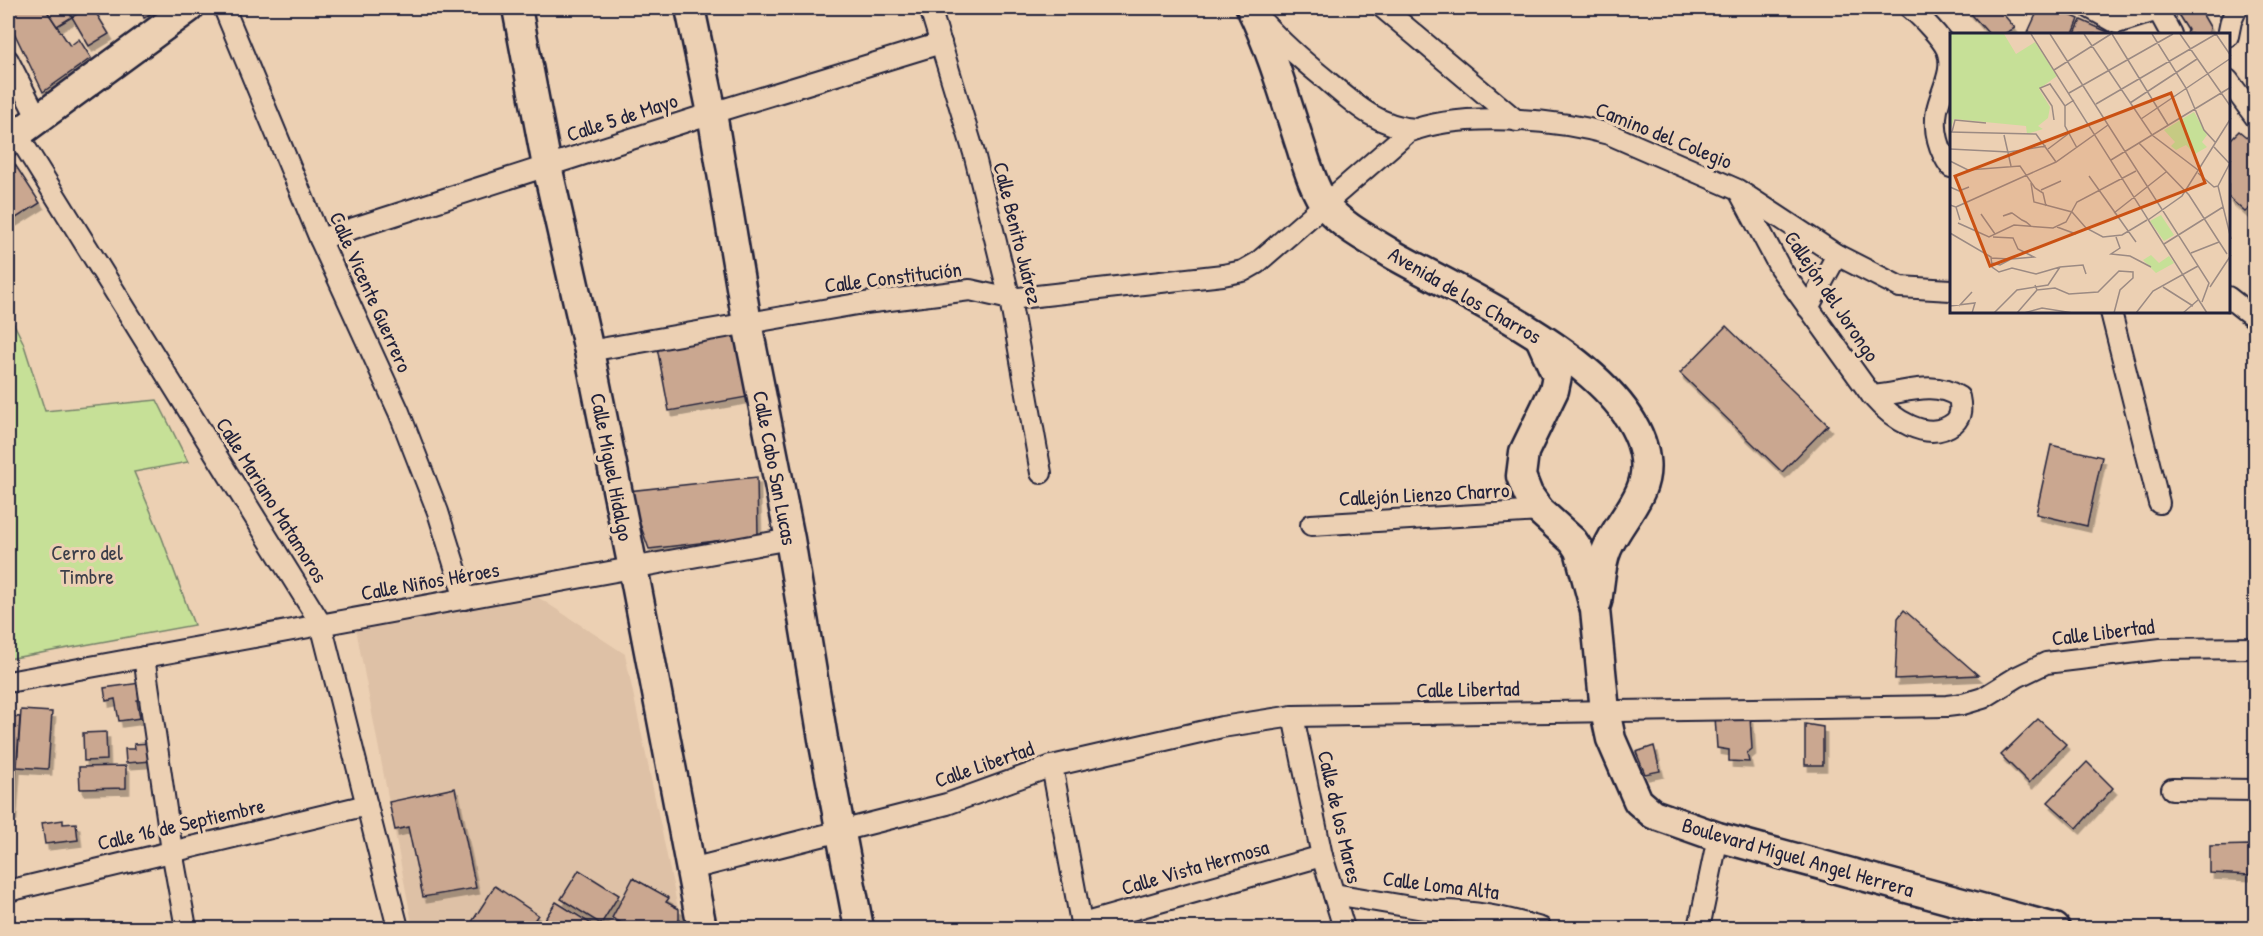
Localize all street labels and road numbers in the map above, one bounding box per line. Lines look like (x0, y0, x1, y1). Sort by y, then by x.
street label: Calle 5 de Mayo (563, 85, 681, 149)
street label: Camino del Colegio (1591, 94, 1737, 176)
street label: Calle Benito Juárez (986, 159, 1050, 307)
street label: Calle Vicente Guerrero (323, 207, 419, 377)
street label: Callejón del Jorongo (1778, 225, 1886, 367)
street label: Avenida de los Charros (1383, 239, 1547, 351)
street label: Calle Constitución (823, 254, 963, 300)
street label: Calle Cabo San Lucas (746, 388, 804, 548)
street label: Calle Miguel Hidalgo (583, 391, 641, 543)
street label: Calle Mariano Matamoros (209, 412, 335, 588)
street label: Callejón Lienzo Charro (1338, 475, 1510, 513)
street label: Calle Niños Héroes (359, 555, 501, 607)
street label: Calle Libertad (2050, 611, 2156, 653)
street label: Calle Libertad (1416, 674, 1520, 704)
street label: Calle Libertad (930, 733, 1038, 795)
street label: Calle de los Mares (1311, 748, 1369, 886)
street label: Calle 16 de Septiembre (95, 791, 267, 857)
street label: Boulevard Miguel Angel Herrera (1679, 810, 1917, 904)
street label: Calle Vista Hermosa (1118, 832, 1272, 902)
street label: Calle Loma Alta (1381, 863, 1501, 907)

